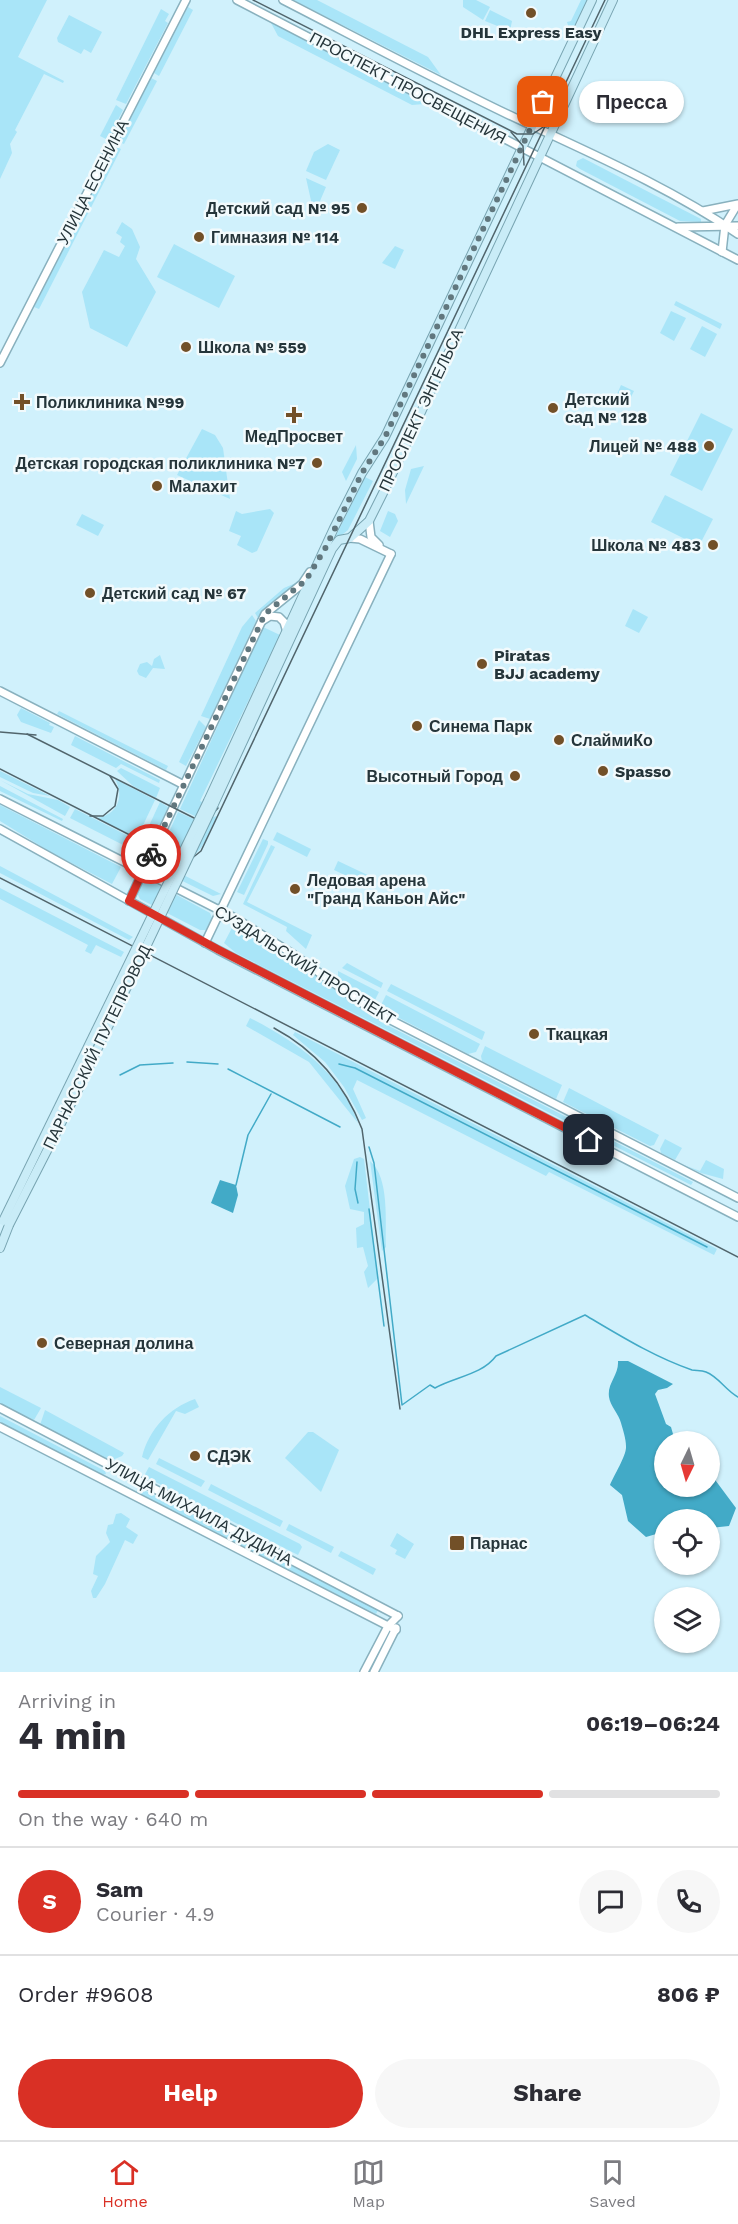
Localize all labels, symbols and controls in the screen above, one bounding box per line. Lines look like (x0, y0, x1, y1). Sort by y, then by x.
marker: DHL Express Easy (524, 6, 538, 20)
place label: DHL Express Easy (460, 23, 603, 42)
street label: ПРОСПЕКТ ПРОСВЕЩЕНИЯ (306, 28, 510, 148)
pin (517, 76, 568, 127)
callout: Пресса (579, 81, 684, 123)
icon: bag (526, 85, 559, 118)
text: Пресса (596, 90, 667, 114)
street label: УЛИЦА ЕСЕНИНА (53, 116, 133, 248)
place label: Детский сад № 95 (206, 199, 350, 218)
marker: Детский сад № 95 (355, 201, 369, 215)
place label: Гимназия № 114 (211, 228, 339, 247)
marker: Гимназия № 114 (192, 230, 206, 244)
street label: ПРОСПЕКТ ЭНГЕЛЬСА (375, 325, 467, 494)
place label: Школа № 559 (198, 338, 307, 357)
marker: Школа № 559 (179, 340, 193, 354)
place label: Детский сад № 128 (565, 390, 647, 427)
marker: Поликлиника №99 (13, 393, 31, 411)
place label: Поликлиника №99 (36, 393, 185, 412)
marker: Детский сад № 128 (546, 401, 560, 415)
marker: МедПросвет (285, 406, 303, 424)
place label: МедПросвет (245, 427, 343, 446)
place label: Лицей № 488 (589, 437, 697, 456)
marker: Лицей № 488 (702, 439, 716, 453)
place label: Детская городская поликлиника №7 (16, 454, 305, 473)
marker: Детская городская поликлиника №7 (310, 456, 324, 470)
place label: Малахит (169, 477, 237, 496)
marker: Малахит (150, 479, 164, 493)
place label: Школа № 483 (591, 536, 701, 555)
marker: Школа № 483 (706, 538, 720, 552)
place label: Детский сад № 67 (102, 584, 246, 603)
marker: Детский сад № 67 (83, 586, 97, 600)
place label: Piratas BJJ academy (494, 646, 601, 683)
marker: Piratas BJJ academy (475, 657, 489, 671)
place label: Синема Парк (429, 717, 533, 736)
marker: Синема Парк (410, 719, 424, 733)
place label: СлаймиКо (571, 731, 653, 750)
marker: СлаймиКо (552, 733, 566, 747)
place label: Spasso (615, 762, 672, 781)
marker: Spasso (596, 764, 610, 778)
place label: Высотный Город (366, 767, 503, 786)
marker: Высотный Город (508, 769, 522, 783)
courier (121, 824, 181, 884)
icon: bike (135, 838, 168, 871)
place label: Ледовая арена "Гранд Каньон Айс" (307, 871, 466, 908)
marker: Ледовая арена "Гранд Каньон Айс" (288, 882, 302, 896)
street label: СУЗДАЛЬСКИЙ ПРОСПЕКТ (211, 901, 399, 1029)
street label: ПАРНАССКИЙ ПУТЕПРОВОД (39, 942, 155, 1152)
place label: Ткацкая (546, 1025, 608, 1044)
marker: Ткацкая (527, 1027, 541, 1041)
pin (563, 1114, 614, 1165)
icon: home (572, 1123, 605, 1156)
place label: Северная долина (54, 1334, 193, 1353)
marker: Северная долина (35, 1336, 49, 1350)
north arrow (654, 1431, 720, 1497)
map controls (654, 1431, 720, 1653)
place label: СДЭК (207, 1447, 251, 1466)
marker: СДЭК (188, 1449, 202, 1463)
street label: УЛИЦА МИХАИЛА ДУДИНА (102, 1455, 296, 1570)
button: locate (654, 1509, 720, 1575)
marker: Парнас (448, 1534, 466, 1552)
place label: Парнас (470, 1534, 528, 1553)
button: layers (654, 1587, 720, 1653)
text: Arriving in (18, 1689, 116, 1713)
text: 06:19–06:24 (586, 1711, 720, 1736)
text: 4 min (18, 1713, 127, 1758)
text: On the way · 640 m (18, 1807, 208, 1831)
button: chat (579, 1870, 642, 1933)
button: phone (657, 1870, 720, 1933)
text: Sam (96, 1877, 144, 1902)
text: S (42, 1889, 57, 1914)
text: Courier · 4.9 (96, 1902, 215, 1926)
text: Order #9608 (18, 1982, 154, 2007)
text: 806 ₽ (657, 1982, 720, 2007)
button: Help (18, 2059, 363, 2128)
button: Share (375, 2059, 720, 2128)
tab: Home (102, 2156, 148, 2211)
tab: Map (352, 2156, 385, 2211)
tab: Saved (589, 2156, 636, 2211)

